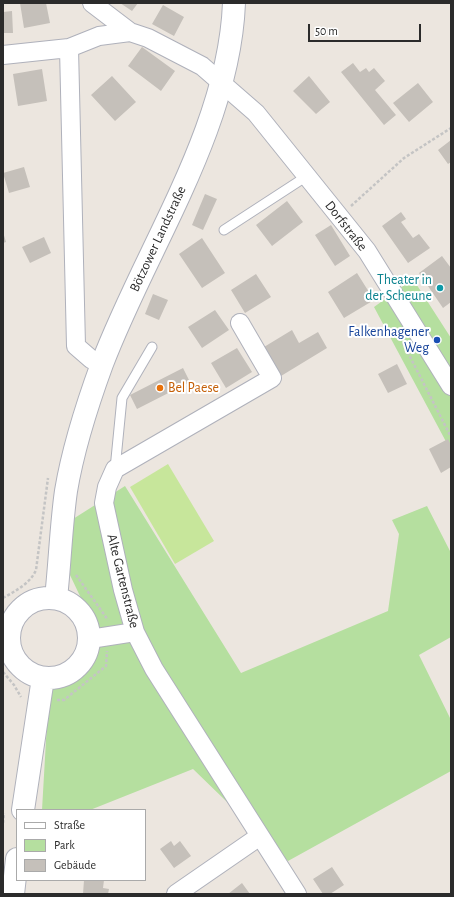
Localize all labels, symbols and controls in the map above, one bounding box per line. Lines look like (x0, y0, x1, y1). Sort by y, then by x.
scale bar (310, 16, 423, 42)
text: 50 m (315, 25, 338, 37)
street label: Bötzower Landstraße (126, 183, 190, 295)
street label: Dorfstraße (321, 197, 371, 255)
place label: Theater in der Scheune (365, 272, 432, 304)
marker: Theater in der Scheune (435, 283, 445, 293)
place label: Falkenhagener Weg (348, 324, 429, 356)
marker: Falkenhagener Weg (432, 335, 442, 345)
place label: Bel Paese (168, 380, 219, 396)
marker: Bel Paese (155, 383, 165, 393)
street label: Alte Gartenstraße (103, 532, 143, 630)
legend (16, 809, 146, 881)
text: Straße (54, 819, 85, 831)
text: Park (54, 839, 75, 851)
text: Gebäude (54, 859, 96, 871)

